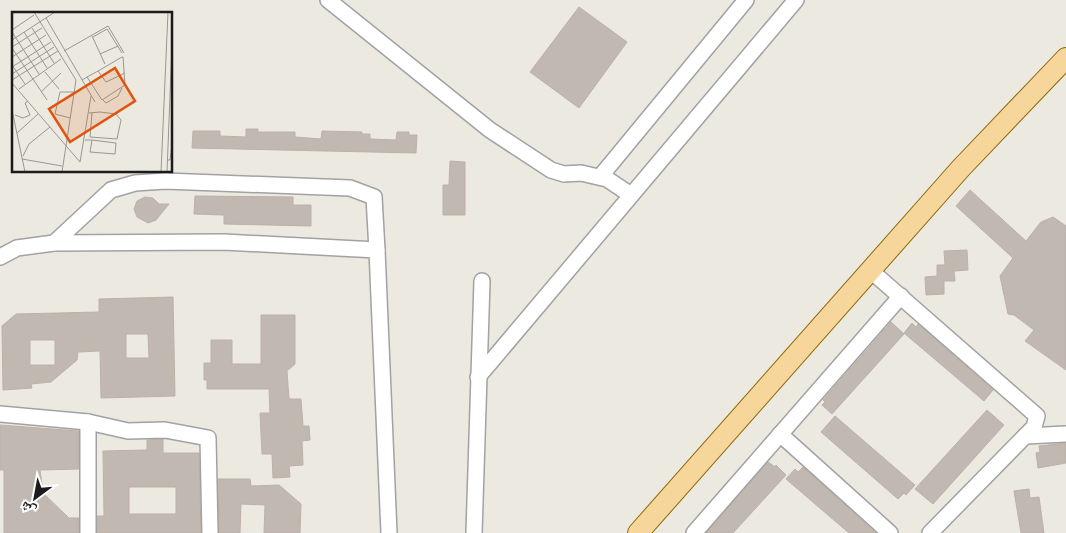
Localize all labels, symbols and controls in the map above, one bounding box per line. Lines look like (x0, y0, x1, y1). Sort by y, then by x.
inset map (12, 12, 172, 172)
north arrow (10, 473, 60, 523)
text: ش (17, 497, 39, 520)

